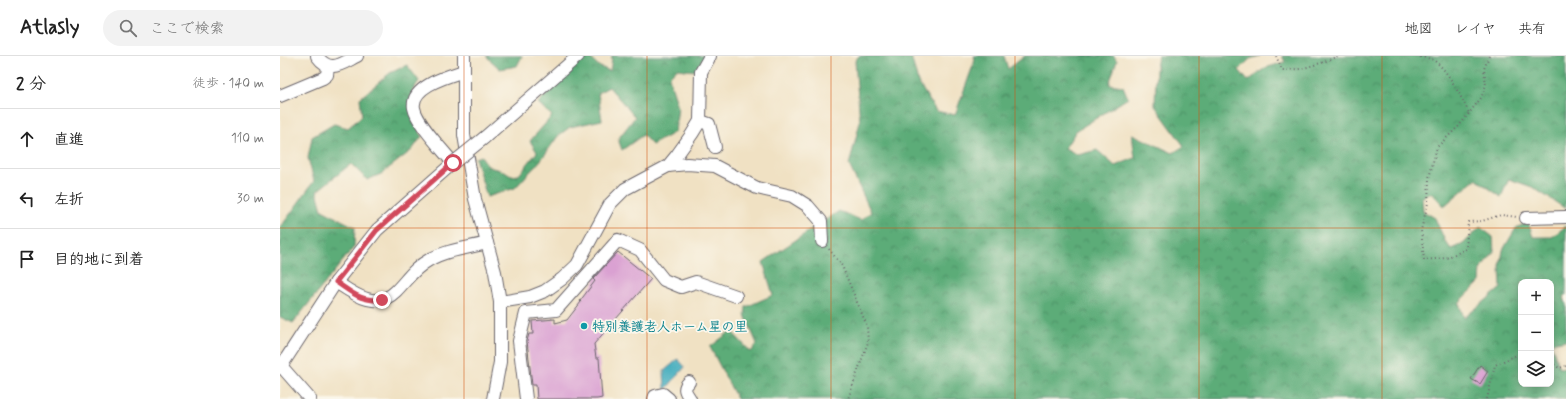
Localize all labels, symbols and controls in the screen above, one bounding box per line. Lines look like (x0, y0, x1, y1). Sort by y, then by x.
search box (103, 10, 383, 46)
text: Atlasly (20, 15, 79, 40)
icon: search (117, 17, 139, 39)
text: ここで検索 (149, 19, 224, 39)
text: 地図 (1405, 20, 1433, 38)
text: レイヤ (1455, 20, 1496, 38)
text: 共有 (1518, 20, 1546, 38)
text: 2 分 (16, 73, 46, 95)
text: 徒歩 · 140 m (193, 75, 264, 92)
icon: ahead (16, 128, 38, 150)
text: 直進 (54, 130, 84, 150)
text: 110 m (231, 130, 264, 147)
route start (444, 154, 462, 172)
icon: left (16, 188, 38, 210)
text: 左折 (54, 190, 84, 210)
text: 30 m (237, 190, 264, 207)
icon: arrive (16, 248, 38, 270)
text: 目的地に到着 (54, 250, 144, 270)
map controls (1518, 279, 1554, 387)
button: + (1518, 279, 1554, 315)
route end (373, 291, 391, 309)
button: − (1518, 315, 1554, 351)
place label: 特別養護老人ホーム星の里 (592, 319, 747, 336)
marker: 特別養護老人ホーム星の里 (579, 321, 589, 331)
button: layers (1518, 351, 1554, 387)

